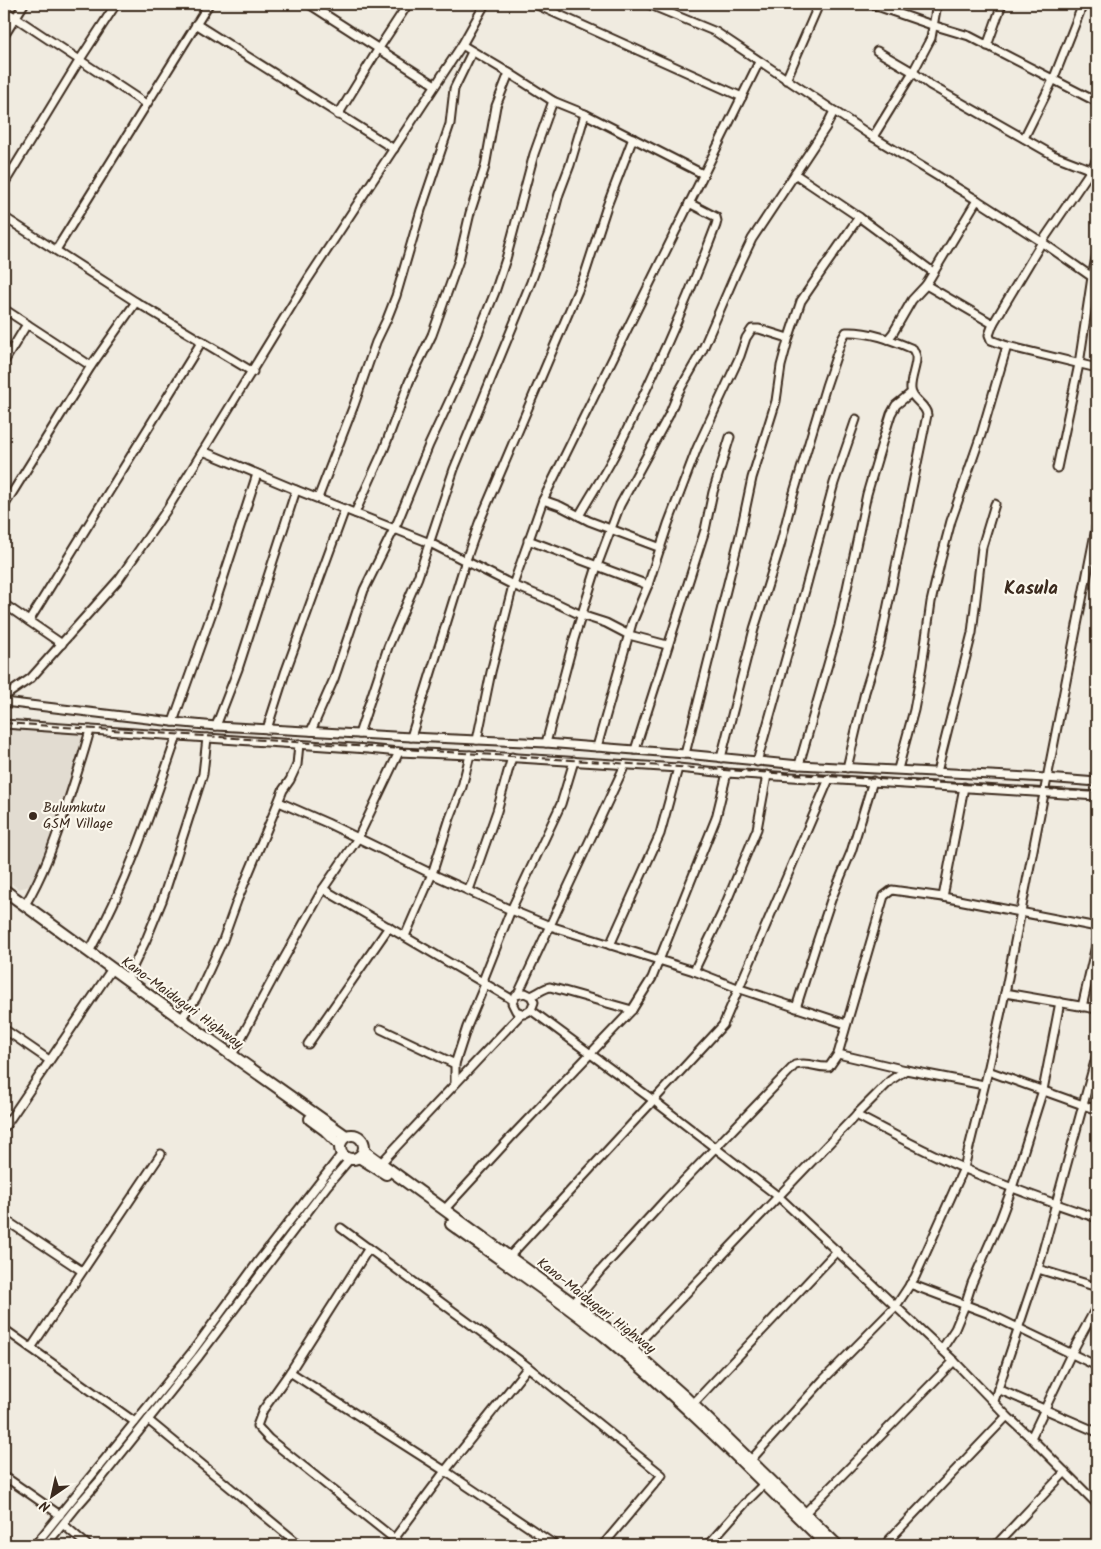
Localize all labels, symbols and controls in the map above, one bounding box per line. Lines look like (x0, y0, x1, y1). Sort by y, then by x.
district label: Kasula (1004, 574, 1058, 604)
place label: Bulumkutu GSM Village (43, 797, 114, 835)
marker: Bulumkutu GSM Village (27, 810, 39, 822)
street label: Kano-Maiduguri Highway (116, 951, 248, 1055)
street label: Kano-Maiduguri Highway (532, 1252, 661, 1360)
north arrow (28, 1472, 78, 1522)
text: N (35, 1494, 55, 1518)

